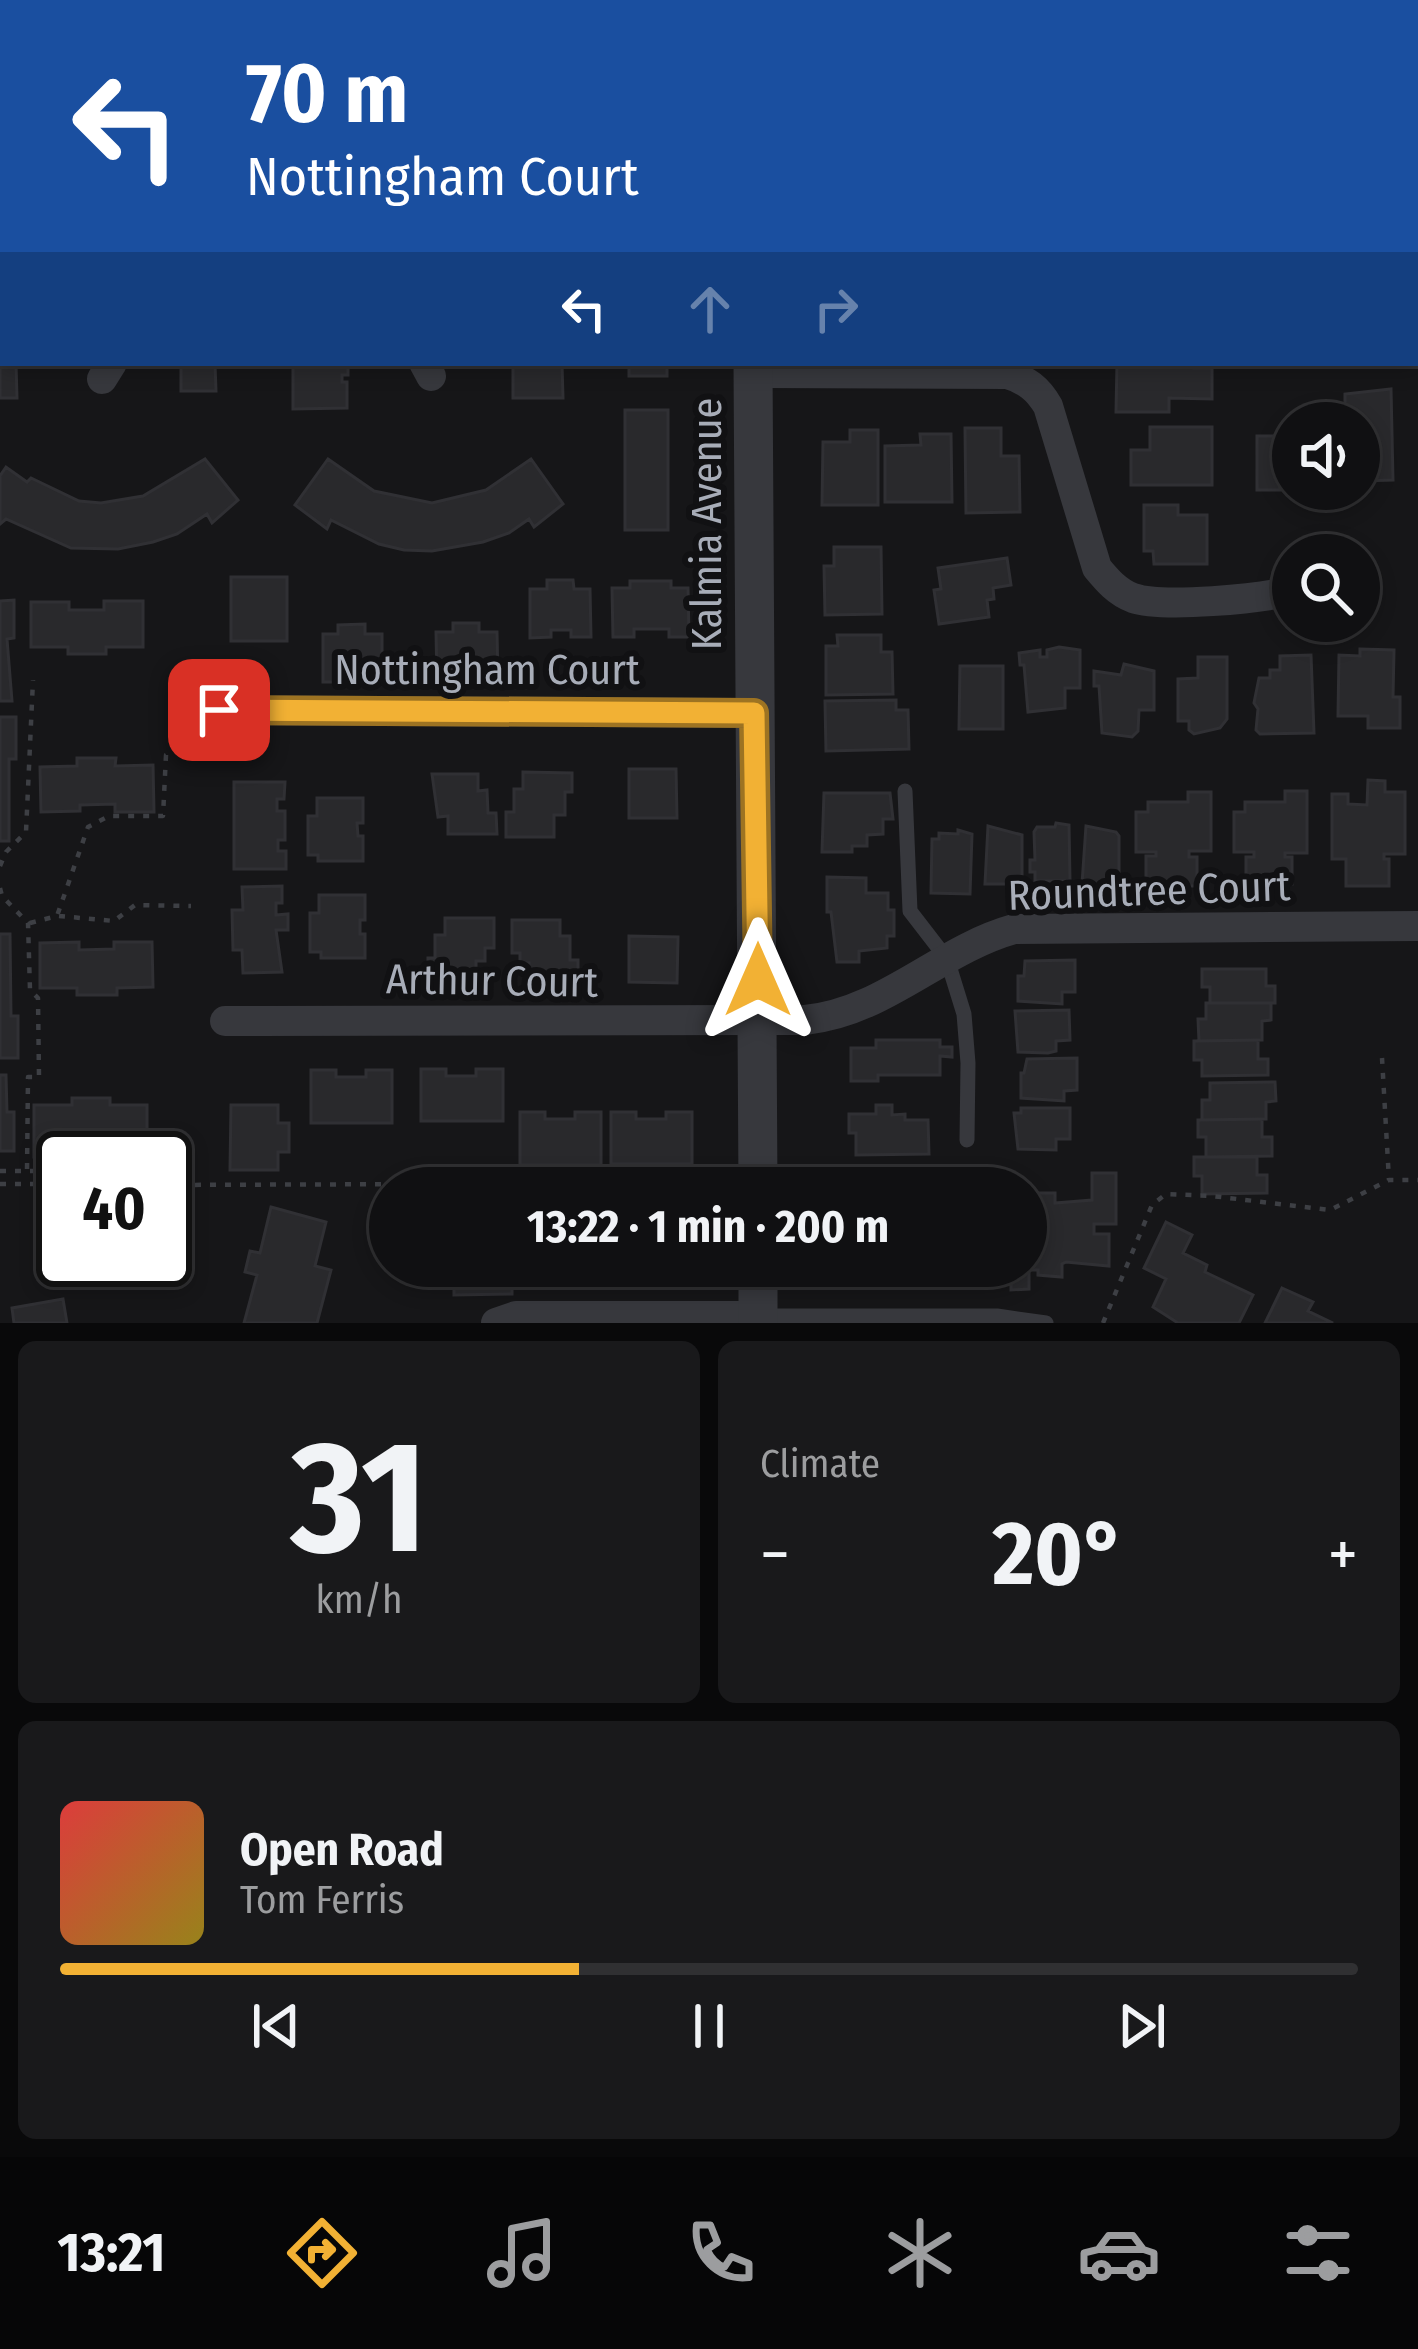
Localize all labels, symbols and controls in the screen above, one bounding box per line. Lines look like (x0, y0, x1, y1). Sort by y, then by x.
text: 70 m (246, 43, 408, 144)
icon: left (48, 48, 204, 204)
text: Nottingham Court (246, 145, 639, 209)
icon: left (551, 276, 617, 342)
icon: ahead (677, 276, 743, 342)
icon: right (803, 276, 869, 342)
street label: Kalmia Avenue (682, 398, 732, 650)
map controls (1272, 402, 1380, 642)
button: sound (1272, 402, 1380, 510)
button: search (1272, 534, 1380, 642)
street label: Nottingham Court (334, 645, 640, 695)
pin (168, 659, 270, 761)
icon: arrive (186, 677, 252, 743)
street label: Roundtree Court (1007, 861, 1291, 921)
position arrow (695, 917, 821, 1043)
street label: Arthur Court (386, 954, 599, 1008)
speed limit sign: 40 (36, 1131, 192, 1287)
text: 13:22 · 1 min · 200 m (527, 1200, 889, 1254)
text: 31 (291, 1405, 427, 1592)
text: Climate (760, 1441, 880, 1487)
text: 20° (992, 1500, 1125, 1608)
text: − (760, 1515, 790, 1594)
text: + (1328, 1515, 1358, 1594)
text: km/h (316, 1577, 402, 1623)
text: Open Road (240, 1823, 444, 1877)
text: Tom Ferris (240, 1877, 404, 1923)
icon: previous (243, 1993, 309, 2059)
icon: pause (676, 1993, 742, 2059)
icon: next (1109, 1993, 1175, 2059)
icon: directions (280, 2211, 364, 2295)
icon: music (480, 2211, 564, 2295)
icon: phone (679, 2211, 763, 2295)
icon: climate (878, 2211, 962, 2295)
icon: car (1077, 2211, 1161, 2295)
icon: filters (1276, 2211, 1360, 2295)
text: 13:21 (58, 2221, 165, 2285)

